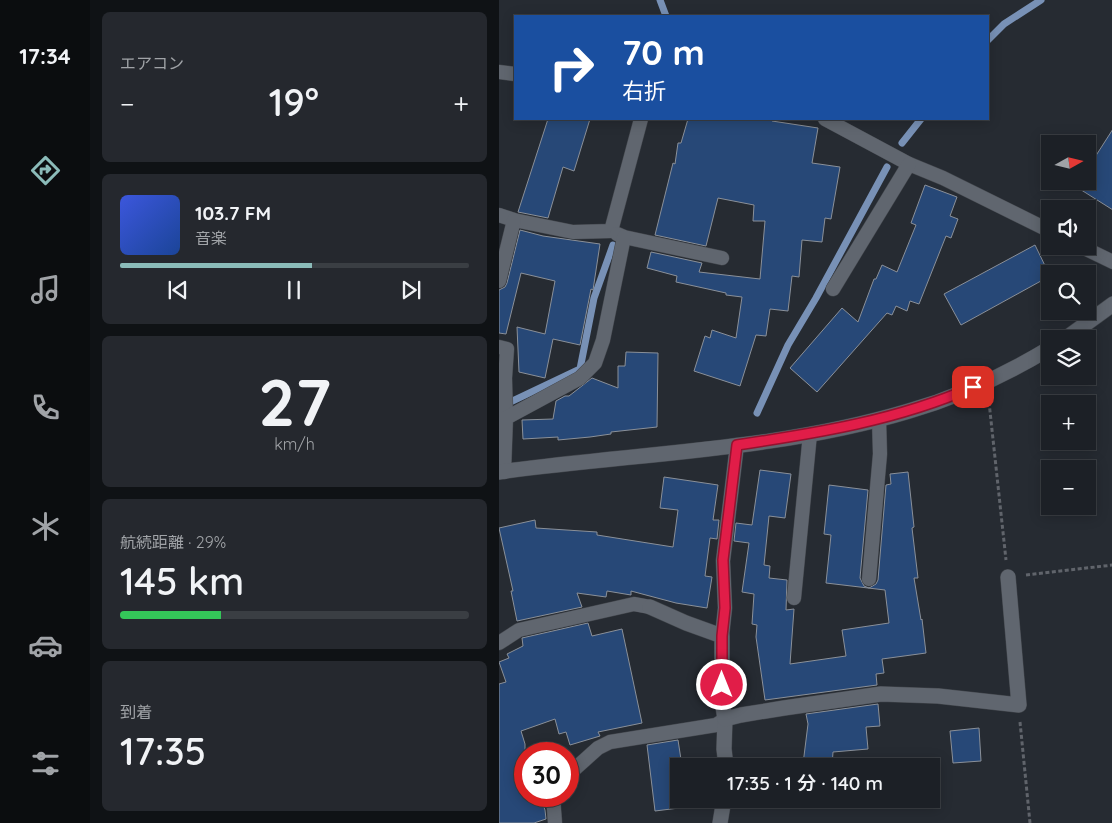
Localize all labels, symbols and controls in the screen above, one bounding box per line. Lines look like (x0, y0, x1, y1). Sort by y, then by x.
text: 70 m (622, 30, 705, 74)
icon: right (539, 35, 604, 100)
text: 17:34 (19, 42, 71, 70)
text: エアコン (120, 53, 184, 73)
text: 右折 (622, 77, 666, 105)
text: 19° (269, 78, 319, 126)
text: − (120, 86, 135, 121)
text: + (453, 86, 469, 121)
north arrow (1041, 135, 1097, 190)
map controls (1041, 135, 1096, 515)
icon: directions (28, 153, 63, 188)
button: sound (1041, 200, 1096, 255)
text: 103.7 FM (195, 201, 271, 225)
text: 音楽 (195, 228, 227, 248)
button: search (1041, 265, 1096, 320)
icon: music (28, 272, 63, 307)
icon: previous (164, 276, 192, 304)
icon: pause (280, 276, 308, 304)
icon: next (397, 276, 425, 304)
button: layers (1041, 330, 1096, 385)
text: 27 (258, 361, 331, 442)
pin (952, 366, 994, 408)
icon: arrive (959, 373, 987, 401)
icon: phone (28, 390, 63, 425)
button: + (1041, 395, 1096, 450)
text: km/h (274, 434, 315, 454)
button: − (1041, 460, 1096, 515)
icon: climate (28, 509, 63, 544)
text: 航続距離 · 29% (120, 532, 226, 552)
text: 145 km (120, 557, 244, 605)
icon: car (28, 628, 63, 663)
position arrow (695, 658, 747, 710)
text: 到着 (120, 702, 152, 722)
text: 17:35 (120, 727, 206, 775)
speed limit sign: 30 (514, 742, 579, 807)
icon: filters (28, 746, 63, 781)
text: 17:35 · 1 分 · 140 m (727, 771, 883, 795)

